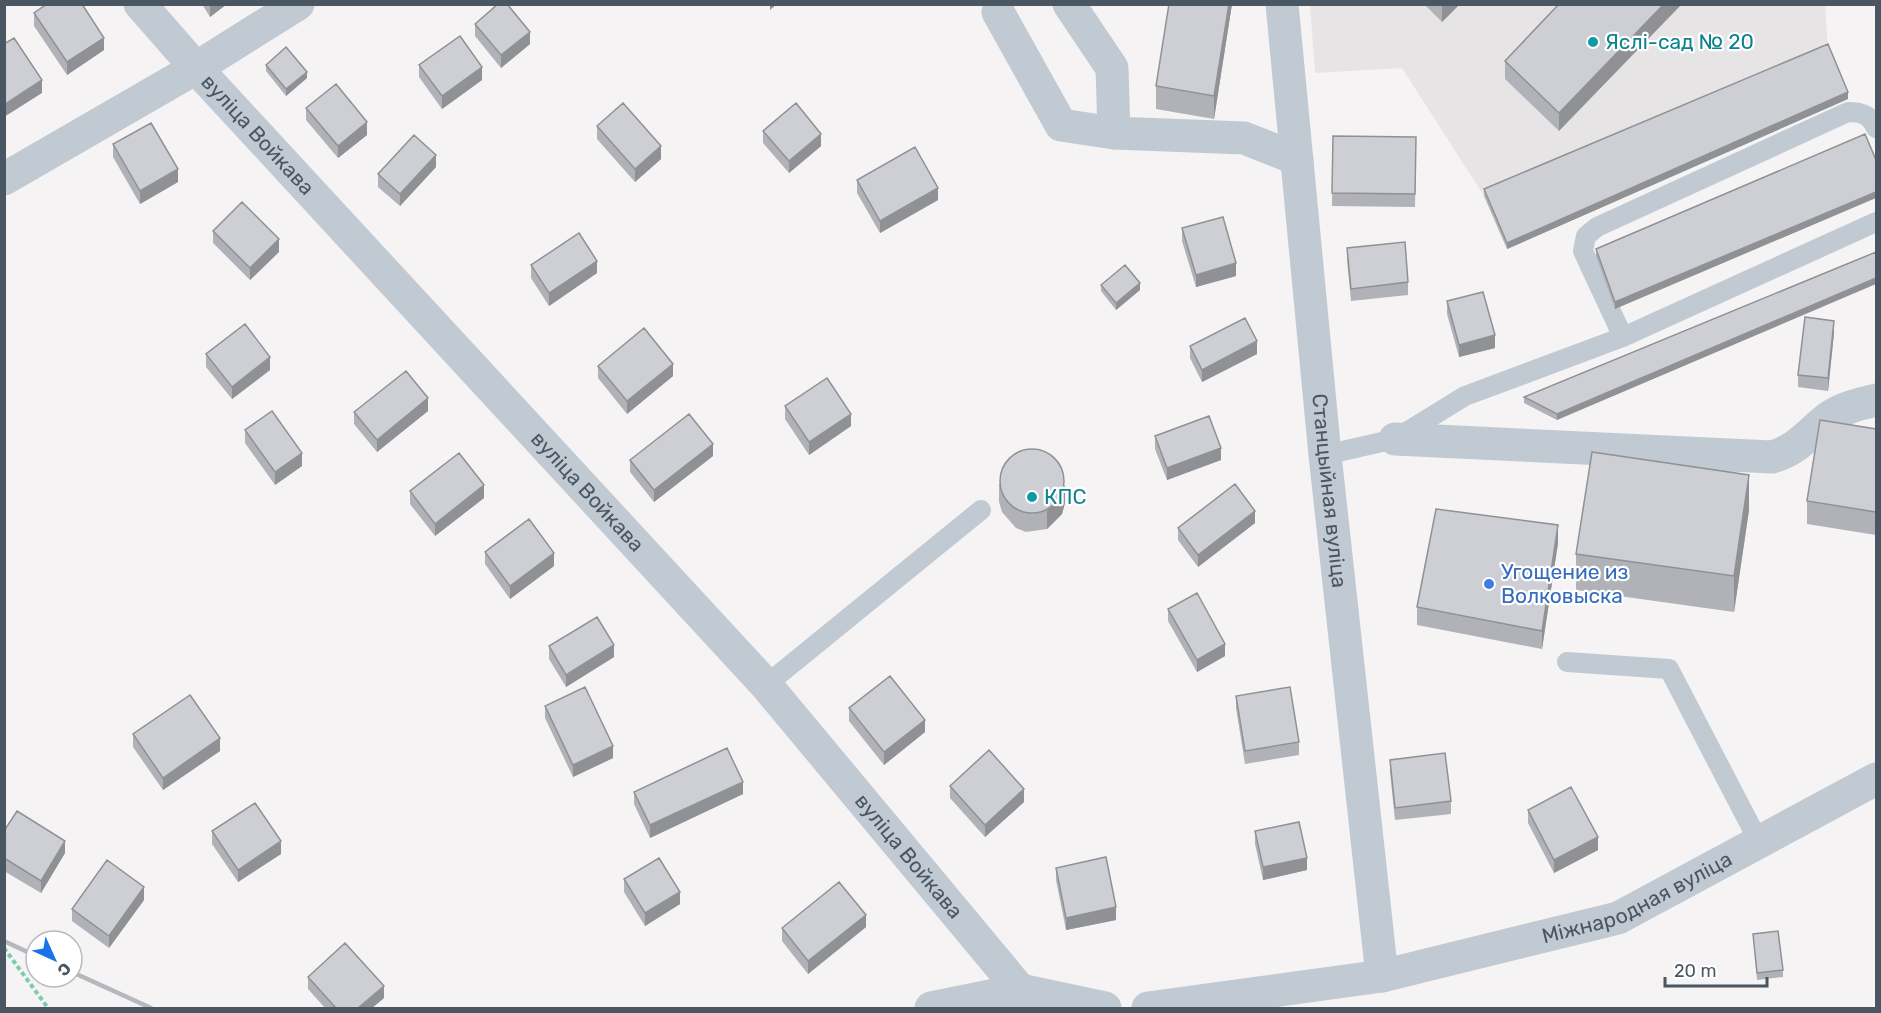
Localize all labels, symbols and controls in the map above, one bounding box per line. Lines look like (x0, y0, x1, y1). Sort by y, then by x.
place label: Яслі-сад № 20 (1605, 29, 1754, 54)
marker: Яслі-сад № 20 (1586, 35, 1600, 49)
street label: вуліца Войкава (196, 69, 320, 200)
street label: Станцыйная вуліца (1307, 392, 1352, 589)
street label: вуліца Войкава (526, 426, 650, 557)
place label: КПС (1044, 484, 1086, 509)
marker: КПС (1025, 490, 1039, 504)
place label: Угощение из Волковыска (1501, 559, 1628, 608)
marker: Угощение из Волковыска (1482, 577, 1496, 591)
street label: вуліца Войкава (850, 789, 968, 923)
street label: Міжнародная вуліца (1539, 846, 1736, 948)
north arrow (24, 929, 84, 989)
scale bar (1665, 950, 1767, 988)
text: С (54, 959, 75, 980)
text: 20 m (1674, 960, 1716, 982)

